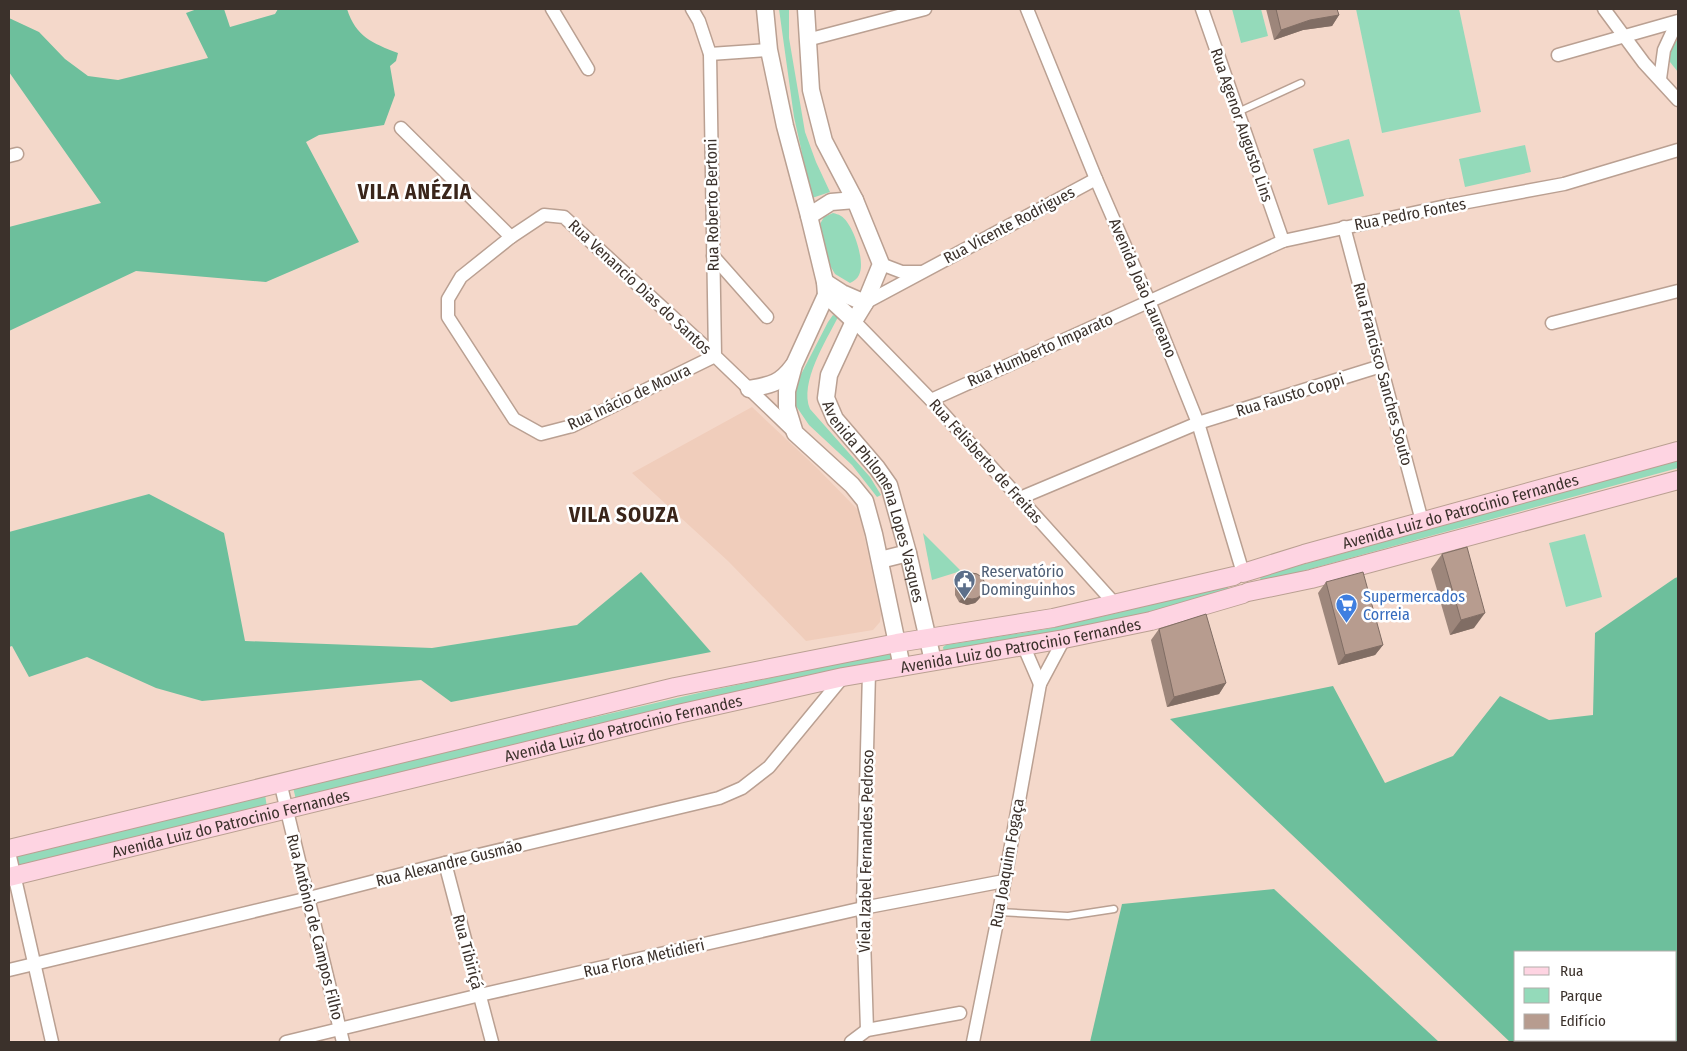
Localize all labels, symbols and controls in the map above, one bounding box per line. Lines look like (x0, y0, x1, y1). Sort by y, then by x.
street label: Rua Agenor Augusto Lins (1207, 46, 1277, 205)
street label: Rua Roberto Bertoni (701, 138, 723, 272)
district label: VILA ANÉZIA (357, 178, 472, 205)
street label: Rua Vicente Rodrigues (940, 182, 1078, 268)
street label: Rua Pedro Fontes (1353, 194, 1468, 234)
street label: Rua Venancio Dias do Santos (564, 216, 716, 358)
street label: Avenida João Laureano (1105, 216, 1181, 360)
street label: Rua Francisco Sanches Souto (1349, 280, 1417, 468)
street label: Rua Humberto Imparato (964, 309, 1116, 391)
street label: Rua Inácio de Moura (564, 360, 694, 434)
street label: Rua Fausto Coppi (1234, 370, 1346, 420)
street label: Rua Felisberto de Freitas (925, 395, 1047, 527)
street label: Avenida Philomena Lopes Vasques (819, 398, 929, 604)
street label: Avenida Luiz do Patrocinio Fernandes (1340, 469, 1581, 553)
district label: VILA SOUZA (568, 502, 679, 528)
place label: Reservatório Dominguinhos (981, 562, 1076, 599)
public building icon: Reservatório Dominguinhos (953, 568, 977, 599)
place label: Supermercados Correia (1363, 587, 1465, 624)
supermarket icon: Supermercados Correia (1335, 593, 1359, 624)
street label: Avenida Luiz do Patrocinio Fernandes (899, 614, 1143, 676)
street label: Avenida Luiz do Patrocinio Fernandes (502, 690, 744, 765)
street label: Viela Izabel Fernandes Pedroso (855, 749, 877, 953)
street label: Avenida Luiz do Patrocinio Fernandes (110, 785, 351, 861)
street label: Rua Joaquim Fogaça (986, 797, 1028, 929)
street label: Rua Antônio de Campos Filho (283, 832, 347, 1022)
street label: Rua Alexandre Gusmão (374, 836, 524, 890)
street label: Rua Tibiriçá (449, 912, 487, 992)
street label: Rua Flora Metidieri (582, 935, 706, 981)
legend (1514, 951, 1677, 1041)
text: Rua (1560, 962, 1583, 980)
text: Parque (1560, 987, 1603, 1005)
text: Edifício (1560, 1012, 1606, 1030)

